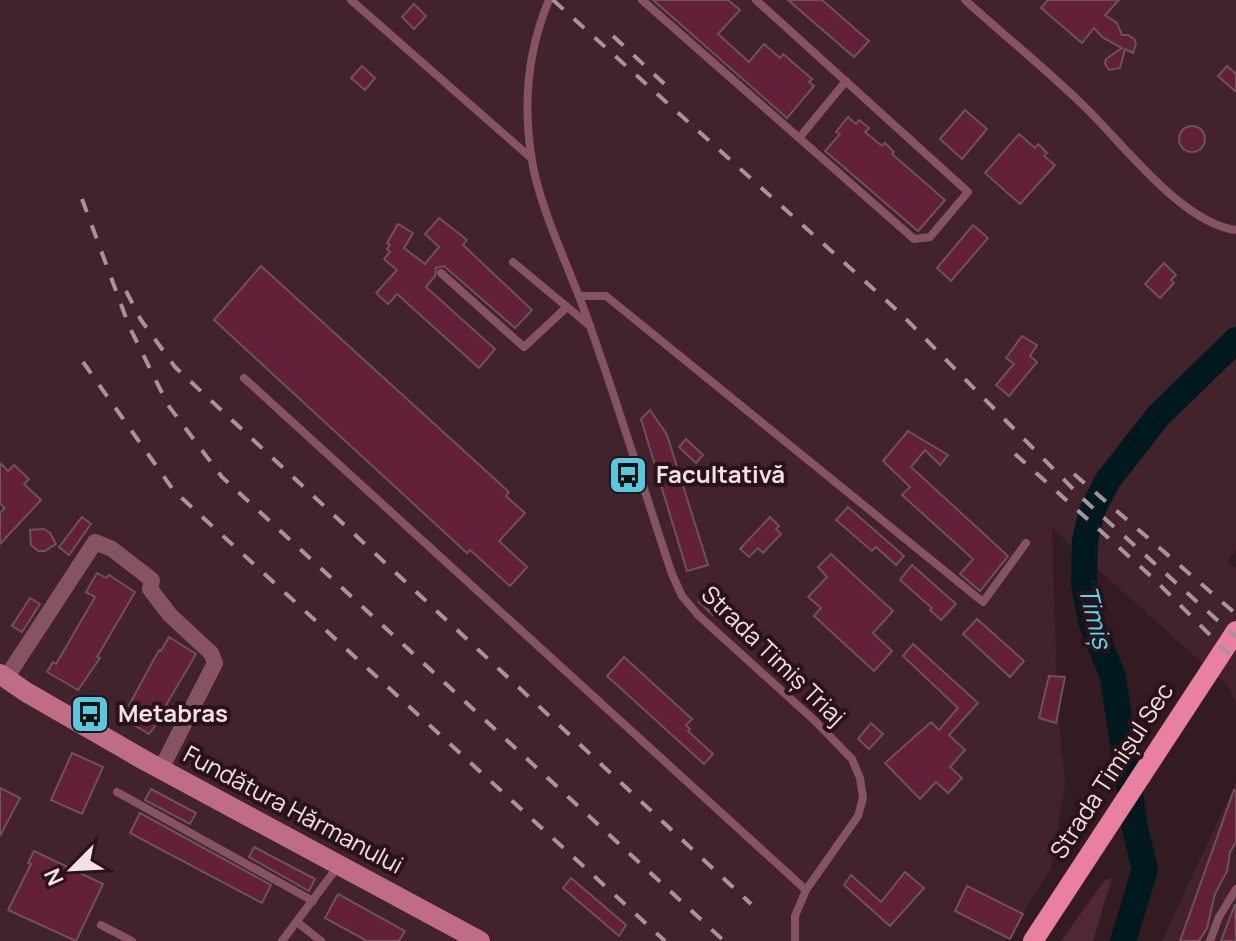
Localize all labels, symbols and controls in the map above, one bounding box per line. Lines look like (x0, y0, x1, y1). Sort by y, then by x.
bus stop icon: Facultativă (607, 454, 649, 496)
place label: Facultativă (656, 457, 785, 490)
street label: Strada Timiș Triaj (695, 578, 853, 732)
water label: Timiș (1071, 582, 1122, 654)
street label: Strada Timișul Sec (1041, 676, 1180, 865)
bus stop icon: Metabras (69, 693, 111, 735)
place label: Metabras (118, 696, 228, 729)
street label: Fundătura Hărmanului (178, 737, 409, 881)
north arrow (32, 829, 112, 909)
text: N (37, 864, 71, 890)

